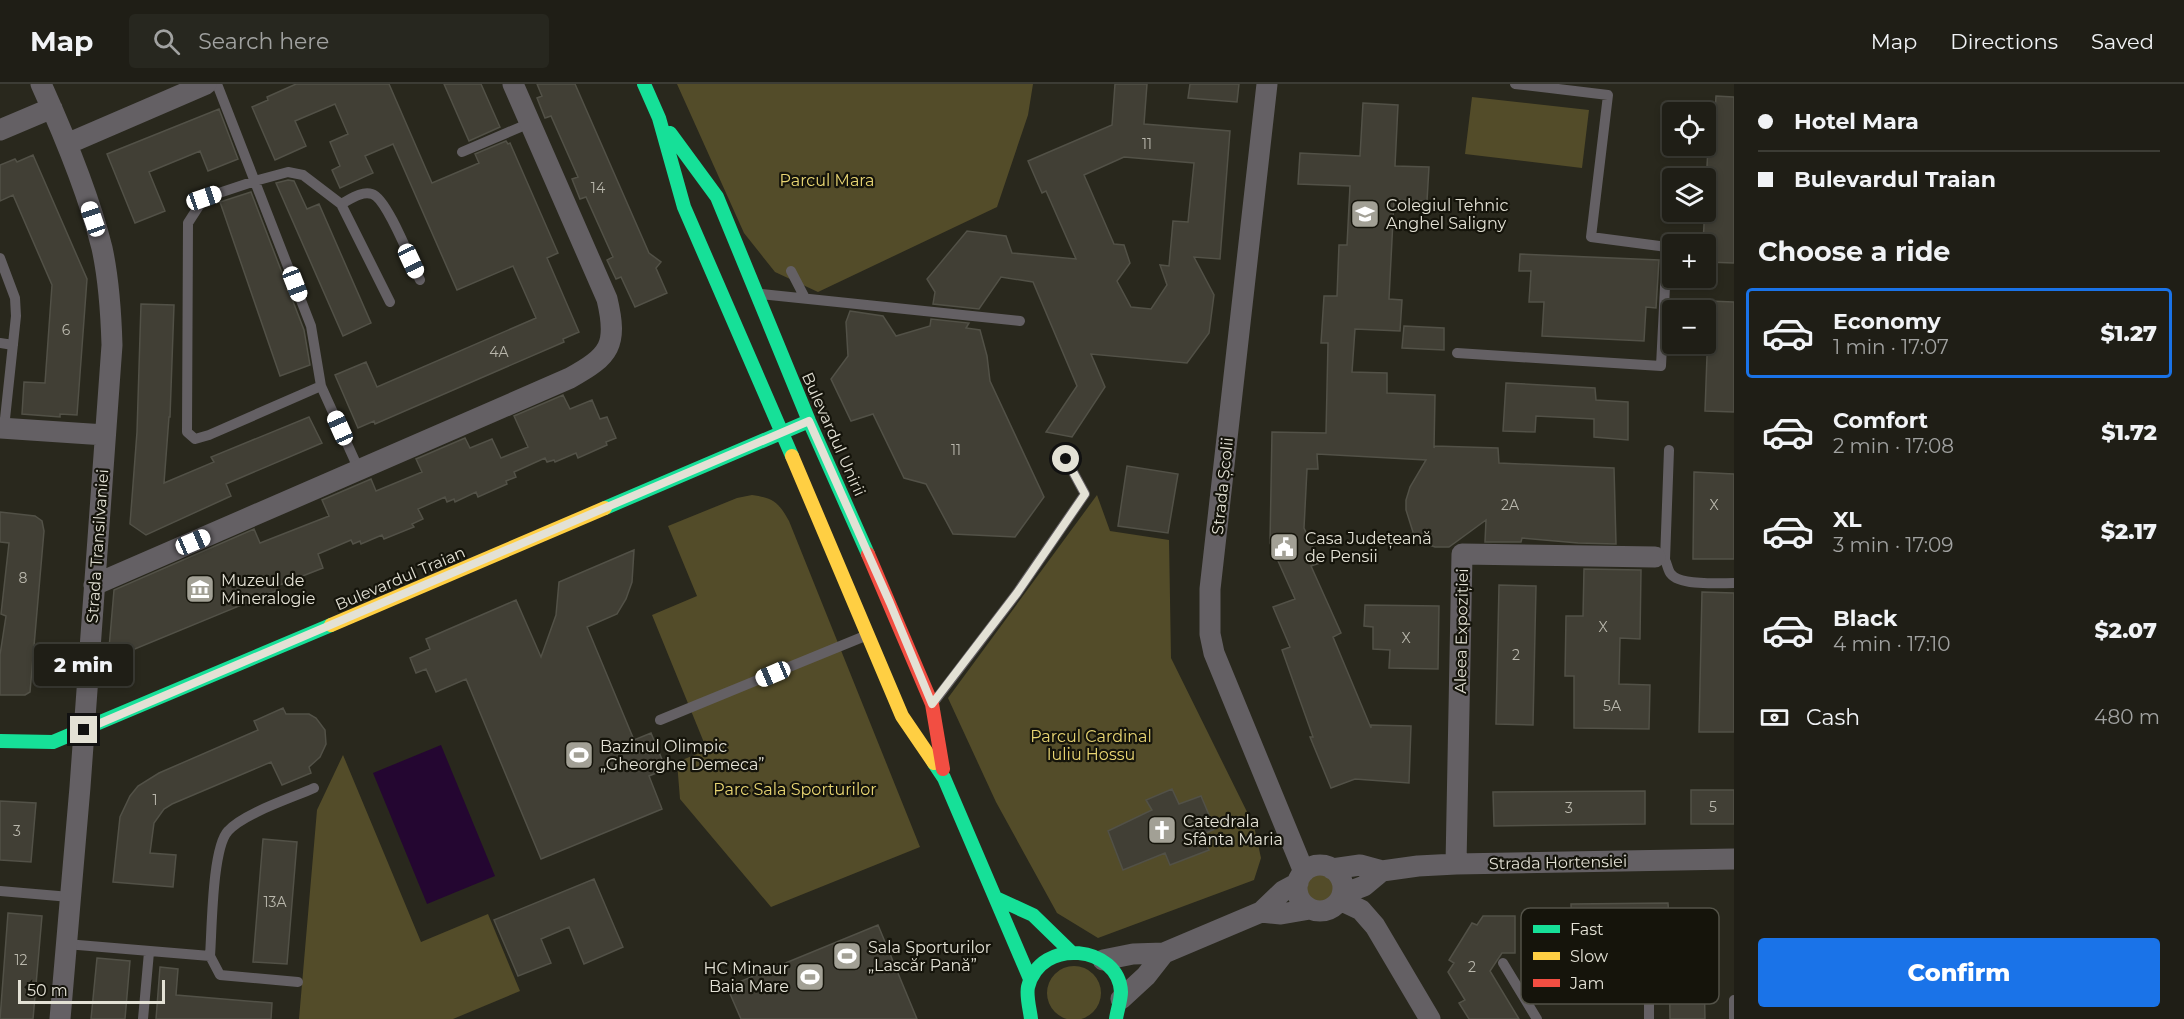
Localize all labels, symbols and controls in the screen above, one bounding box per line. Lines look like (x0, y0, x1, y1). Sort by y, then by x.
search box (129, 14, 549, 68)
text: Map (30, 24, 93, 58)
icon: search (150, 25, 183, 58)
text: Search here (198, 28, 329, 55)
text: Map (1871, 29, 1917, 54)
text: Directions (1950, 29, 2058, 54)
text: Saved (2091, 29, 2154, 54)
map controls (1662, 102, 1716, 354)
button: locate (1662, 102, 1716, 156)
text: Hotel Mara (1794, 108, 1919, 135)
house number: 11 (1142, 135, 1152, 153)
text: Bulevardul Traian (1794, 166, 1996, 193)
button: layers (1662, 168, 1716, 222)
park label: Parcul Mara (779, 171, 875, 190)
house number: 14 (591, 179, 606, 197)
car (184, 184, 224, 212)
place label: Colegiul Tehnic Anghel Saligny (1386, 196, 1508, 233)
school or university icon: Colegiul Tehnic Anghel Saligny (1349, 198, 1381, 230)
car (79, 199, 107, 239)
button: + (1662, 234, 1716, 288)
text: Choose a ride (1758, 235, 1950, 268)
car (395, 241, 427, 281)
car (280, 264, 310, 304)
button: − (1662, 300, 1716, 354)
icon: car (1761, 306, 1815, 360)
text: Economy (1833, 308, 1941, 335)
text: $1.27 (2101, 320, 2157, 347)
house number: 6 (62, 321, 71, 339)
text: 1 min · 17:07 (1833, 335, 1949, 359)
house number: 4A (489, 343, 510, 361)
street label: Bulevardul Unirii (798, 369, 869, 499)
icon: car (1761, 405, 1815, 459)
text: Comfort (1833, 407, 1928, 434)
car (324, 408, 356, 448)
text: $1.72 (2101, 419, 2157, 446)
text: 2 min · 17:08 (1833, 434, 1954, 458)
street label: Strada Școlii (1208, 436, 1238, 536)
house number: 11 (951, 441, 961, 459)
route start (1052, 445, 1079, 472)
street label: Strada Transilvaniei (83, 468, 112, 624)
house number: 2A (1501, 496, 1520, 514)
house number: X (1709, 496, 1719, 514)
icon: car (1761, 504, 1815, 558)
text: XL (1833, 506, 1862, 533)
text: $2.17 (2101, 518, 2157, 545)
car (173, 527, 213, 557)
place label: Casa Județeană de Pensii (1305, 529, 1432, 566)
public building icon: Casa Județeană de Pensii (1268, 531, 1300, 563)
text: 3 min · 17:09 (1833, 533, 1953, 557)
street label: Bulevardul Traian (332, 542, 468, 614)
street label: Aleea Expoziției (1451, 568, 1473, 694)
house number: 8 (19, 569, 28, 587)
place label: Muzeul de Mineralogie (221, 571, 316, 608)
museum icon: Muzeul de Mineralogie (184, 573, 216, 605)
icon: car (1761, 603, 1815, 657)
text: Black (1833, 605, 1897, 632)
text: $2.07 (2095, 617, 2157, 644)
house number: X (1598, 618, 1608, 636)
house number: X (1401, 629, 1411, 647)
text: 4 min · 17:10 (1833, 632, 1950, 656)
callout: 2 min (34, 643, 134, 685)
house number: 2 (1512, 646, 1520, 664)
text: 2 min (54, 653, 113, 677)
car (753, 659, 793, 689)
house number: 5A (1603, 697, 1622, 715)
icon: cash (1758, 701, 1791, 734)
text: Cash (1806, 704, 1860, 731)
text: 480 m (2094, 705, 2160, 729)
route end (70, 716, 97, 743)
park label: Parcul Cardinal Iuliu Hossu (1030, 727, 1152, 764)
place label: Bazinul Olimpic „Gheorghe Demeca” (600, 737, 764, 774)
sports icon: Bazinul Olimpic „Gheorghe Demeca” (563, 739, 595, 771)
park label: Parc Sala Sporturilor (713, 780, 877, 799)
house number: 1 (152, 791, 158, 809)
house number: 5 (1709, 798, 1717, 816)
house number: 3 (1565, 799, 1573, 817)
place label: Catedrala Sfânta Maria (1183, 812, 1283, 849)
church icon: Catedrala Sfânta Maria (1146, 814, 1178, 846)
house number: 3 (13, 822, 21, 840)
street label: Strada Hortensiei (1489, 852, 1627, 873)
house number: 13A (263, 893, 287, 911)
legend (1521, 908, 1719, 1004)
text: Fast (1570, 920, 1604, 939)
place label: Sala Sporturilor „Lascăr Pană” (868, 938, 991, 975)
button: Confirm (1758, 938, 2160, 1007)
sports icon: Sala Sporturilor „Lascăr Pană” (831, 940, 863, 972)
text: Slow (1570, 947, 1608, 966)
house number: 12 (14, 951, 28, 969)
house number: 2 (1468, 958, 1476, 976)
place label: HC Minaur Baia Mare (703, 959, 789, 996)
sports icon: HC Minaur Baia Mare (794, 961, 826, 993)
text: Jam (1569, 974, 1604, 993)
scale bar (18, 977, 165, 1004)
text: 50 m (27, 981, 68, 1000)

